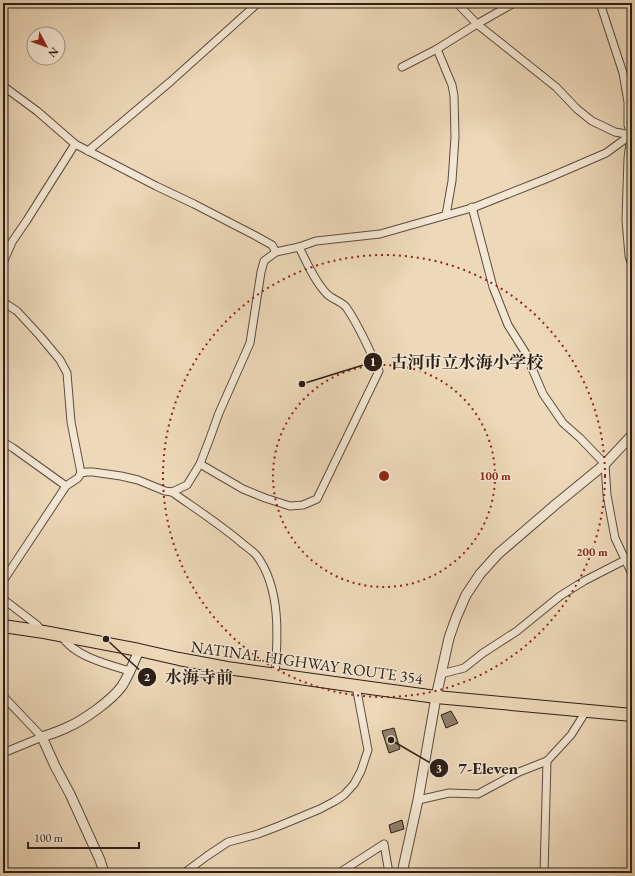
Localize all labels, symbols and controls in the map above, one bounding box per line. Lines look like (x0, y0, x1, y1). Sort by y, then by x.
north arrow (26, 26, 66, 66)
text: N (45, 45, 62, 61)
callout: 古河市立水海小学校 (363, 347, 552, 376)
text: 古河市立水海小学校 (391, 351, 544, 373)
text: 1 (370, 354, 376, 370)
text: 100 m (479, 468, 511, 484)
centre of rings (377, 469, 391, 483)
text: 200 m (576, 544, 608, 560)
street label: NATINAL HIGHWAY ROUTE 354 (190, 636, 425, 689)
callout: 水海寺前 (137, 662, 241, 691)
text: 水海寺前 (165, 666, 233, 688)
text: 2 (144, 669, 151, 685)
callout: 7-Eleven (429, 754, 526, 783)
text: 7-Eleven (458, 757, 518, 779)
text: 3 (436, 760, 442, 776)
scale bar (28, 824, 139, 850)
text: 100 m (34, 830, 64, 846)

